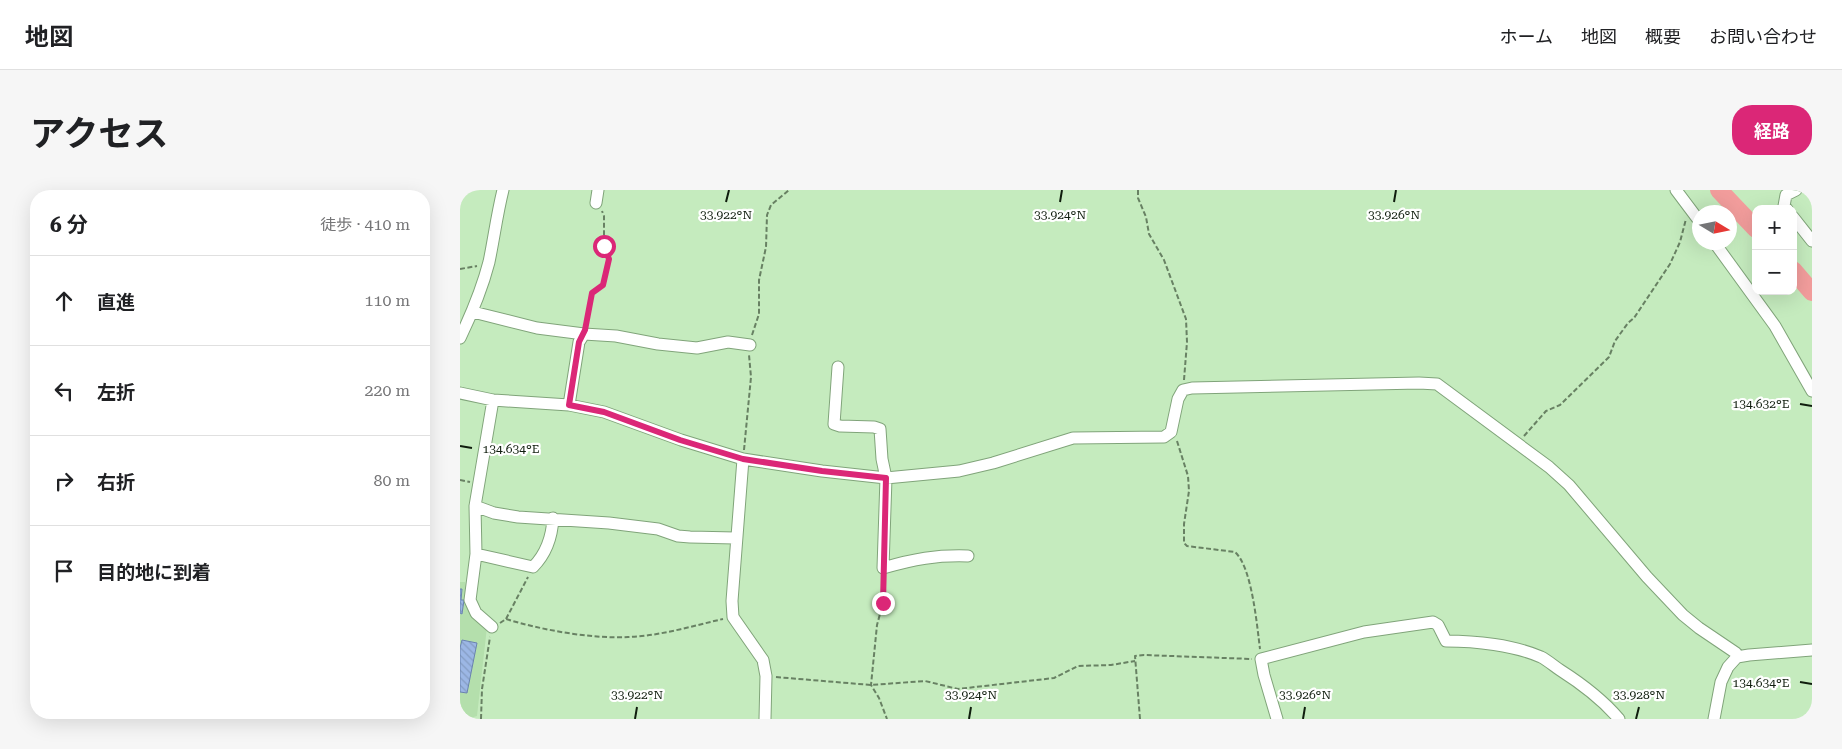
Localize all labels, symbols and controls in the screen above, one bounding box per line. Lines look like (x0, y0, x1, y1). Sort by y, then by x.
text: 地図 (25, 23, 73, 51)
text: ホーム (1500, 26, 1553, 47)
text: 地図 (1581, 26, 1617, 47)
text: 概要 (1645, 26, 1681, 47)
text: お問い合わせ (1709, 26, 1817, 47)
button: 経路 (1732, 105, 1812, 155)
text: アクセス (30, 114, 168, 155)
north arrow (1692, 205, 1737, 250)
map controls (1752, 205, 1797, 295)
button: + (1752, 205, 1797, 250)
text: 33.922°N (700, 208, 752, 222)
text: 33.924°N (1034, 208, 1086, 222)
text: 33.926°N (1368, 208, 1420, 222)
text: 6 分 (50, 213, 88, 237)
text: 徒歩 · 410 m (320, 215, 410, 234)
route start (593, 235, 616, 258)
button: − (1752, 250, 1797, 295)
icon: ahead (50, 287, 78, 315)
text: 直進 (97, 291, 135, 314)
text: 110 m (364, 291, 410, 310)
icon: left (50, 377, 78, 405)
text: 左折 (97, 381, 135, 404)
text: 220 m (364, 381, 410, 400)
text: 134.632°E (1733, 397, 1789, 411)
text: 134.634°E (483, 442, 539, 456)
icon: right (50, 467, 78, 495)
text: 右折 (97, 471, 135, 494)
text: 80 m (373, 471, 410, 490)
icon: arrive (50, 557, 78, 585)
text: 目的地に到着 (97, 561, 211, 584)
route end (872, 592, 895, 615)
text: 134.634°E (1733, 676, 1789, 690)
text: 33.922°N (611, 688, 663, 702)
text: 33.924°N (945, 688, 997, 702)
text: 33.926°N (1279, 688, 1331, 702)
text: 33.928°N (1613, 688, 1665, 702)

